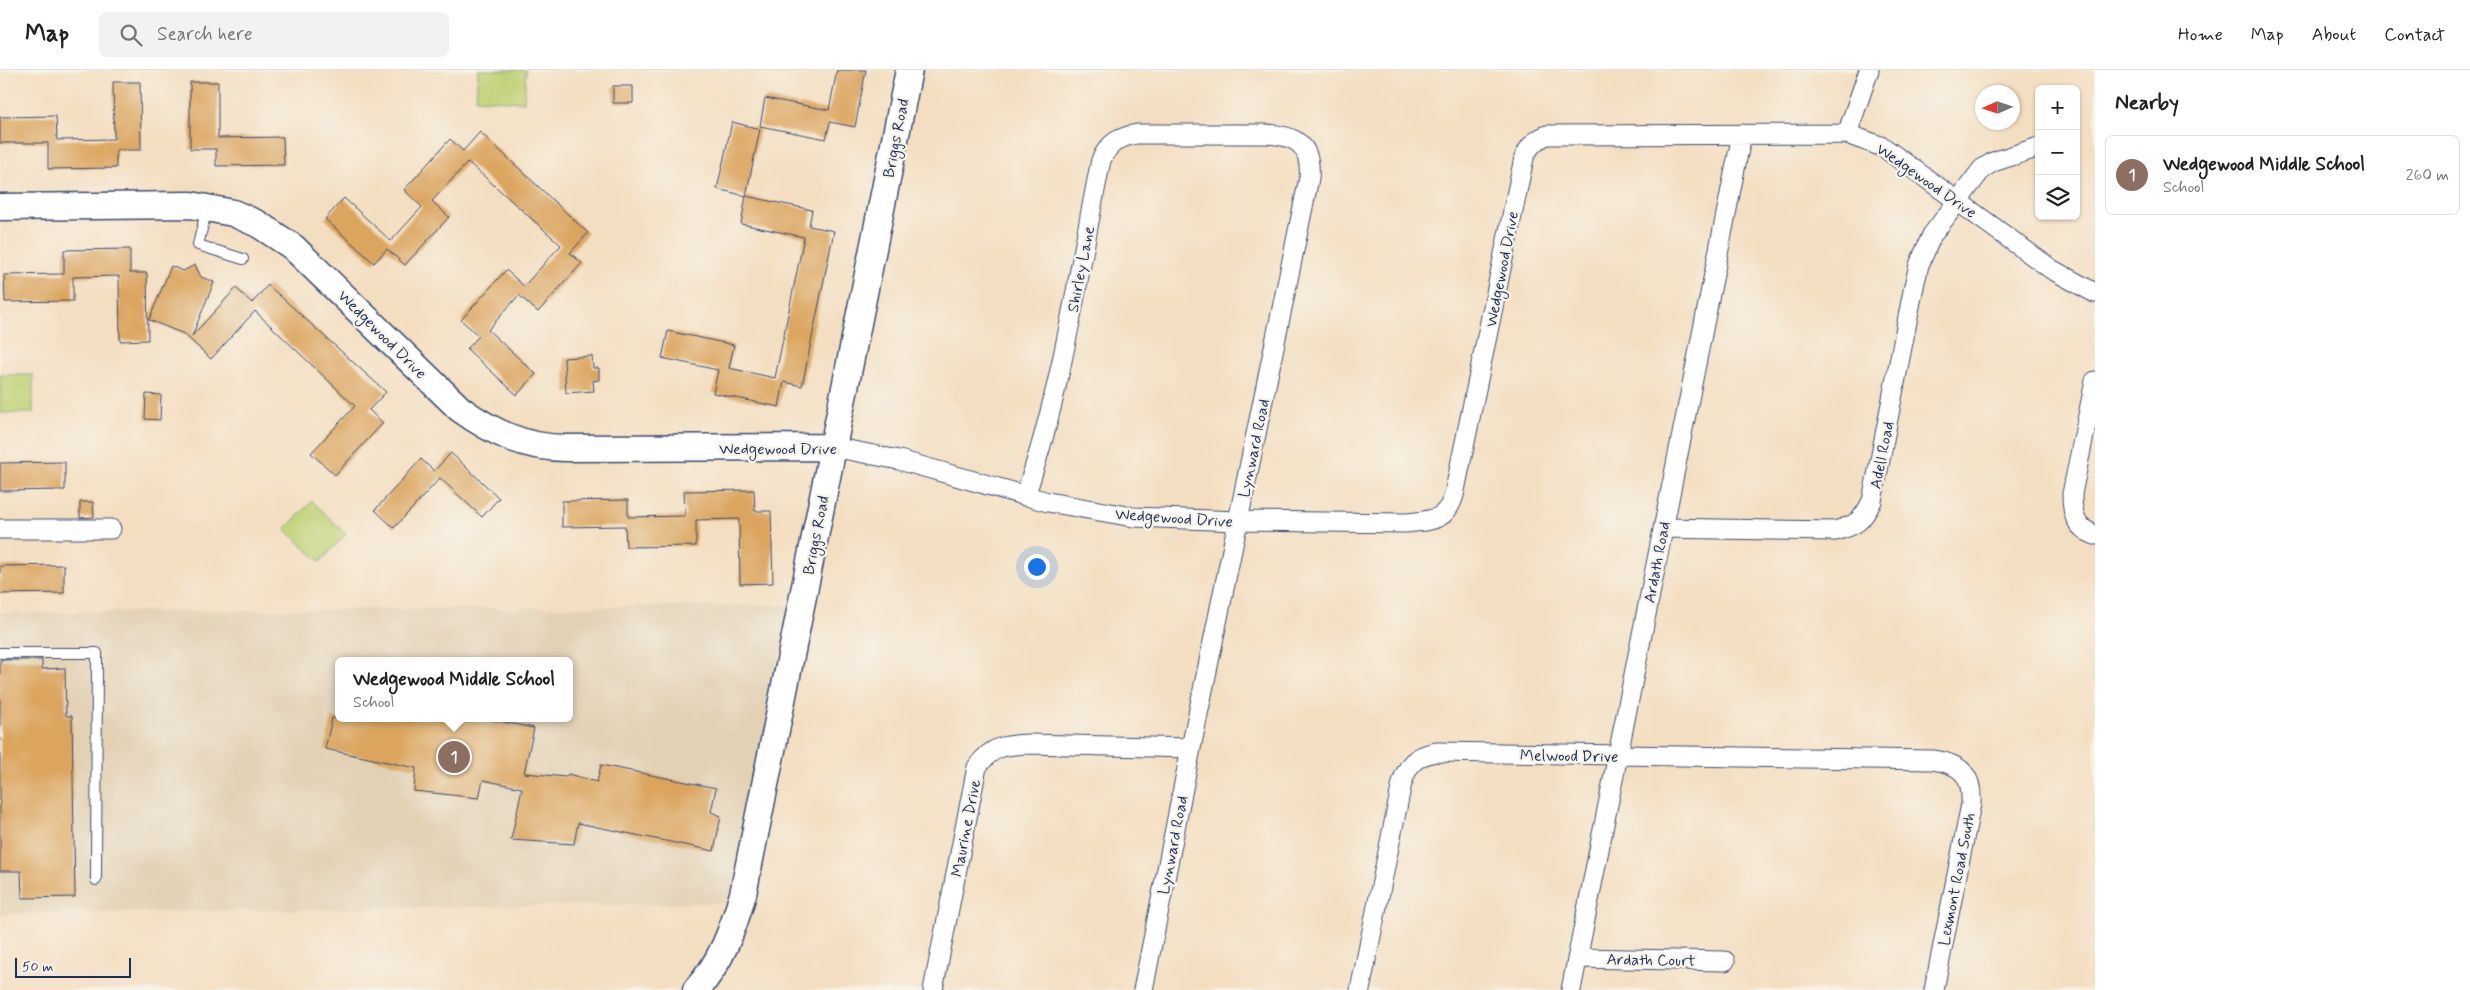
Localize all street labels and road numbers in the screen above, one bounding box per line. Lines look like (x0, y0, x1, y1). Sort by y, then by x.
street label: Briggs Road (879, 97, 915, 180)
street label: Wedgewood Drive (1871, 139, 1980, 224)
street label: Wedgewood Drive (1481, 209, 1525, 329)
street label: Shirley Lane (1063, 224, 1100, 314)
street label: Wedgewood Drive (332, 286, 431, 385)
street label: Lynward Road (1234, 397, 1275, 500)
street label: Adell Road (1866, 420, 1899, 491)
street label: Wedgewood Drive (719, 439, 837, 461)
street label: Briggs Road (799, 494, 835, 577)
street label: Wedgewood Drive (1114, 504, 1233, 534)
street label: Ardath Road (1639, 520, 1676, 605)
street label: Melwood Drive (1520, 745, 1618, 768)
street label: Maurine Drive (947, 777, 986, 879)
street label: Lynward Road (1154, 794, 1193, 896)
street label: Lexmont Road South (1934, 811, 1981, 948)
street label: Ardath Court (1606, 949, 1696, 972)

